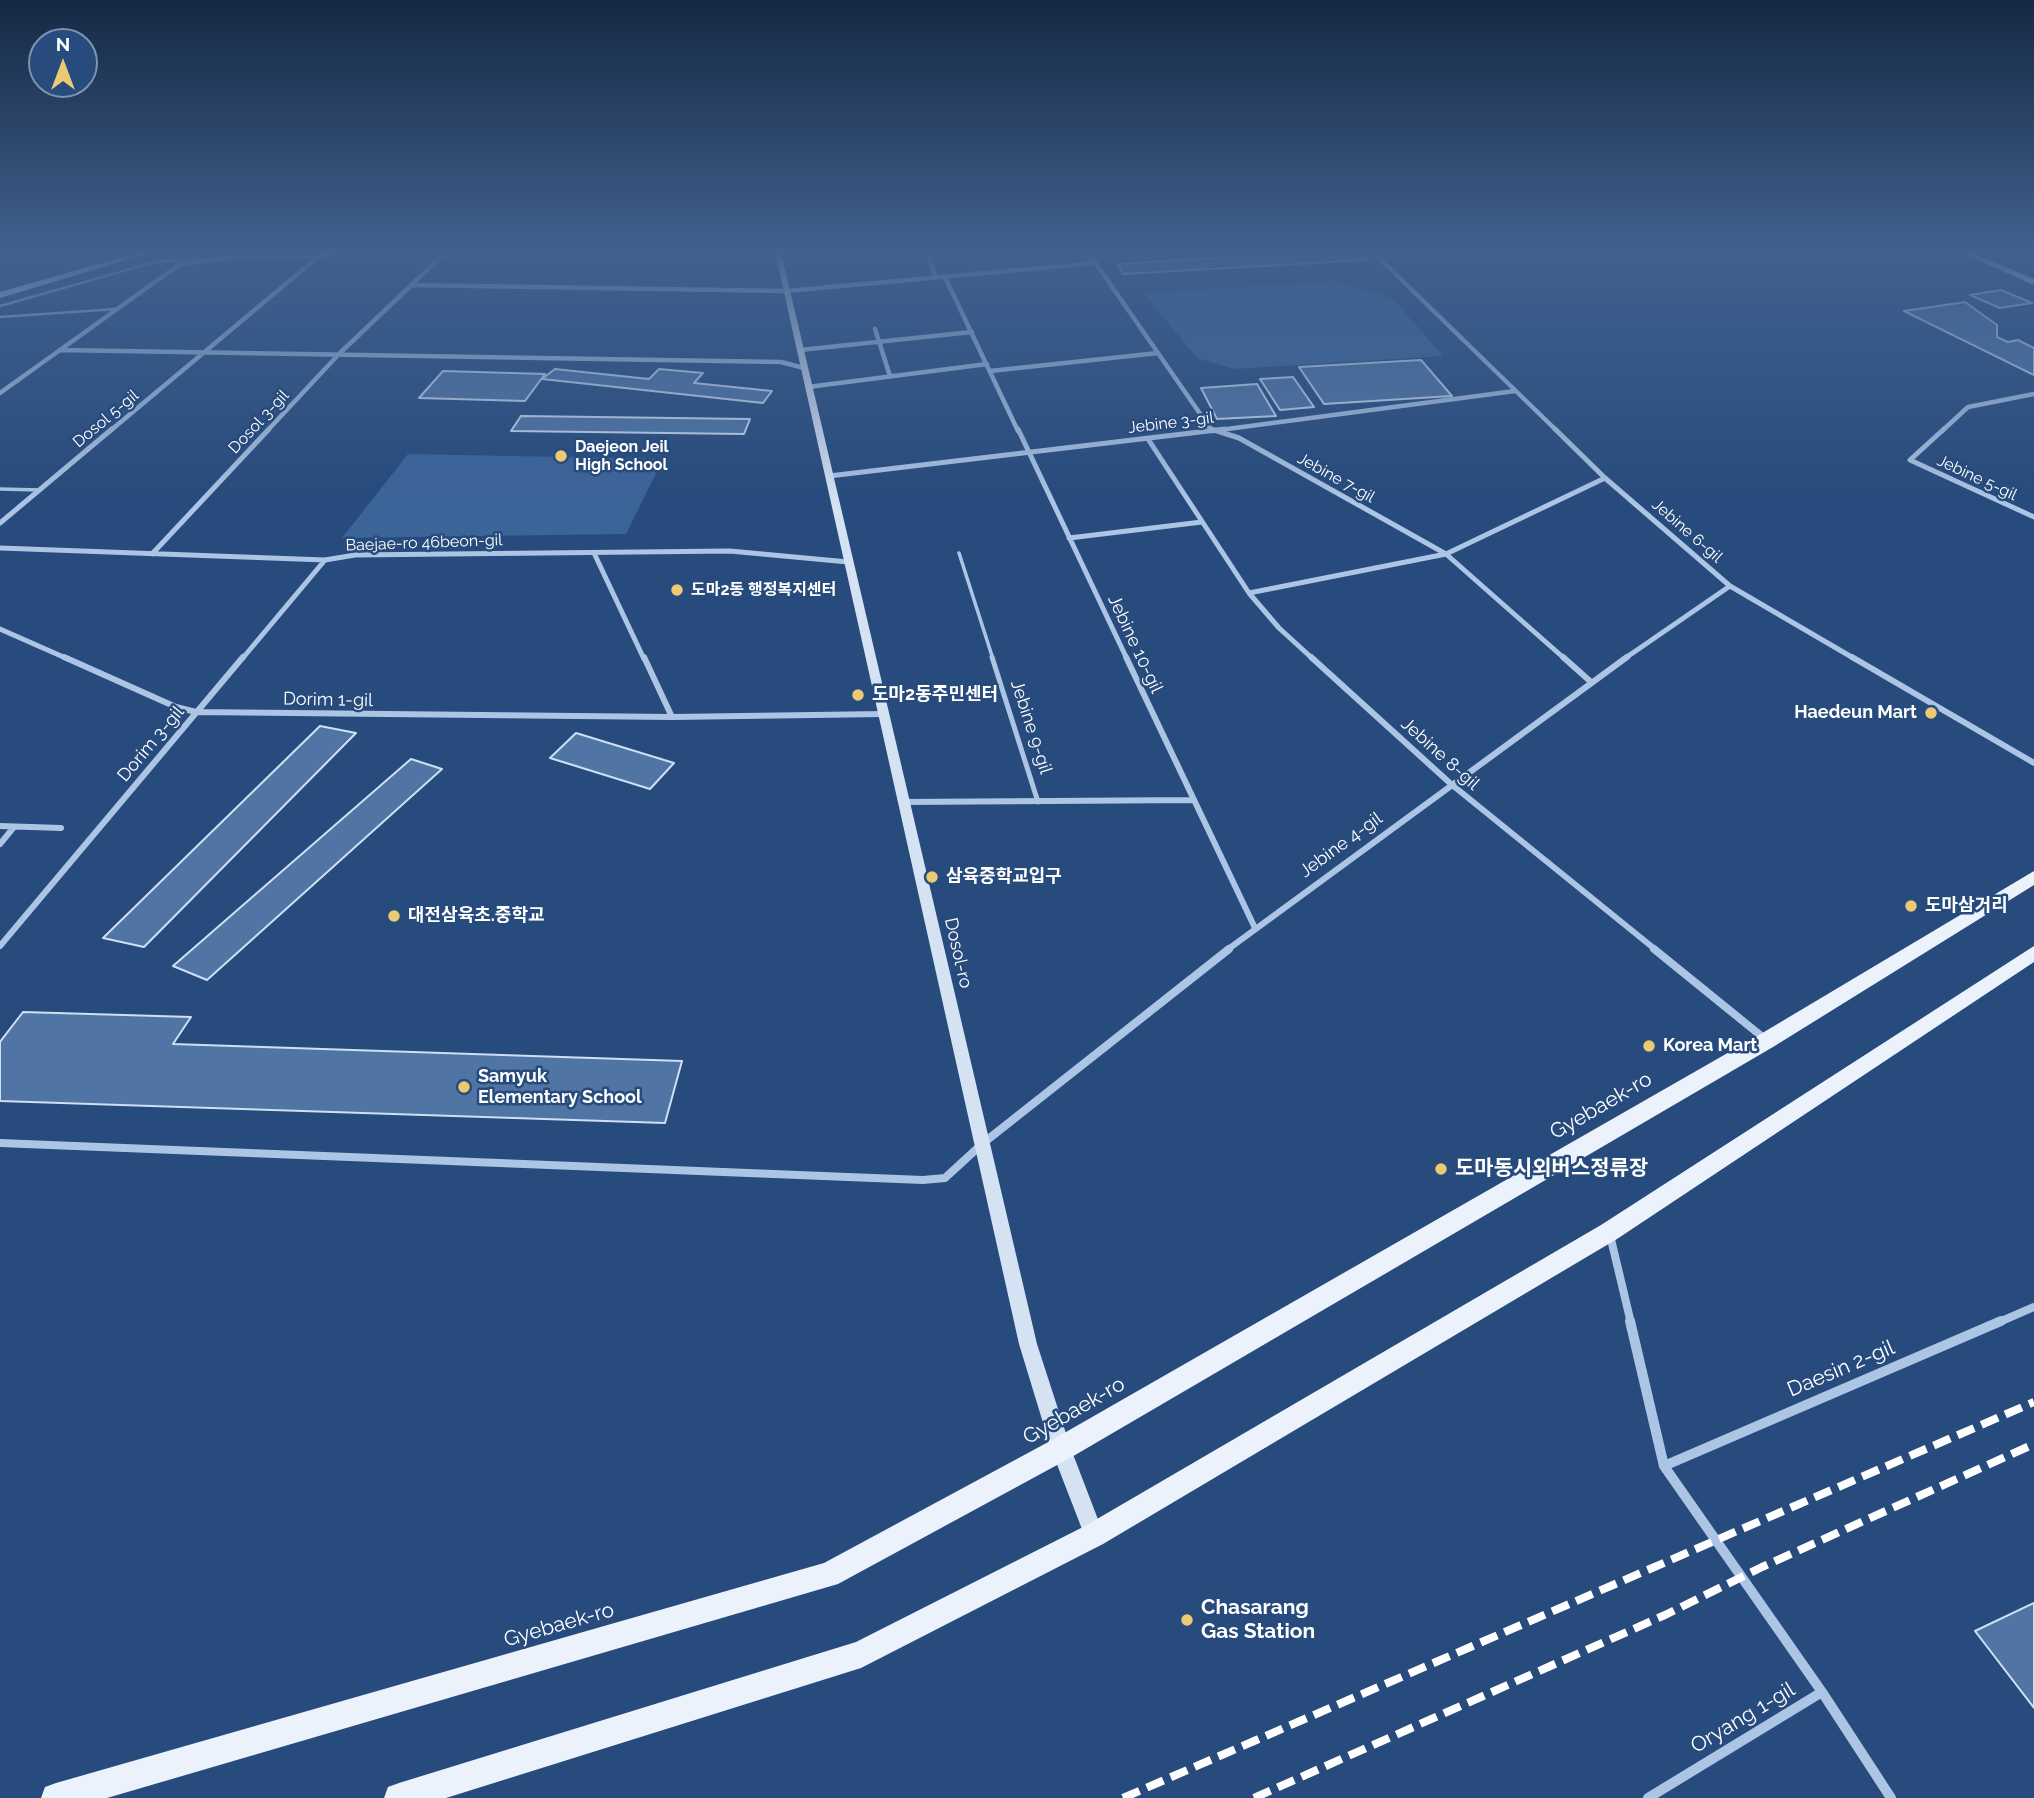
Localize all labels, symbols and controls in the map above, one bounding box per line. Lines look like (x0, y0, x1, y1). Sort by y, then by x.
north arrow (28, 28, 98, 98)
text: N (56, 33, 70, 55)
street label: Dosol 5-gil (69, 386, 143, 452)
street label: Dosol 3-gil (225, 386, 293, 458)
street label: Jebine 3-gil (1127, 408, 1215, 438)
place label: Daejeon Jeil High School (575, 437, 669, 475)
marker: Daejeon Jeil High School (553, 448, 569, 464)
street label: Jebine 7-gil (1294, 449, 1378, 507)
street label: Jebine 5-gil (1934, 451, 2020, 505)
street label: Jebine 6-gil (1648, 495, 1726, 567)
street label: Baejae-ro 46beon-gil (345, 531, 503, 555)
place label: 도마2동 행정복지센터 (691, 580, 836, 600)
marker: 도마2동 행정복지센터 (669, 582, 685, 598)
street label: Jebine 10-gil (1103, 591, 1167, 697)
street label: Jebine 9-gil (1006, 677, 1056, 777)
place label: 도마2동주민센터 (872, 684, 998, 706)
marker: 도마2동주민센터 (850, 687, 866, 703)
street label: Dorim 1-gil (283, 688, 373, 712)
street label: Dorim 3-gil (113, 702, 189, 786)
place label: Haedeun Mart (1794, 702, 1917, 724)
marker: Haedeun Mart (1923, 705, 1939, 721)
street label: Jebine 8-gil (1396, 713, 1484, 795)
street label: Jebine 4-gil (1295, 808, 1387, 882)
place label: 삼육중학교입구 (946, 866, 1062, 888)
marker: 삼육중학교입구 (924, 869, 940, 885)
place label: 도마삼거리 (1925, 895, 2008, 917)
marker: 도마삼거리 (1903, 898, 1919, 914)
place label: 대전삼육초.중학교 (408, 905, 545, 927)
marker: 대전삼육초.중학교 (386, 908, 402, 924)
street label: Dosol-ro (939, 916, 977, 990)
place label: Korea Mart (1663, 1035, 1757, 1057)
marker: Korea Mart (1641, 1038, 1657, 1054)
place label: Samyuk Elementary School (478, 1066, 642, 1108)
street label: Gyebaek-ro (1546, 1067, 1656, 1145)
marker: Samyuk Elementary School (456, 1079, 472, 1095)
place label: 도마동시외버스정류장 (1455, 1156, 1648, 1182)
marker: 도마동시외버스정류장 (1433, 1161, 1449, 1177)
street label: Daesin 2-gil (1784, 1335, 1898, 1403)
street label: Gyebaek-ro (1019, 1372, 1129, 1450)
place label: Chasarang Gas Station (1201, 1595, 1315, 1645)
street label: Gyebaek-ro (501, 1597, 617, 1653)
marker: Chasarang Gas Station (1179, 1612, 1195, 1628)
street label: Oryang 1-gil (1686, 1677, 1800, 1759)

